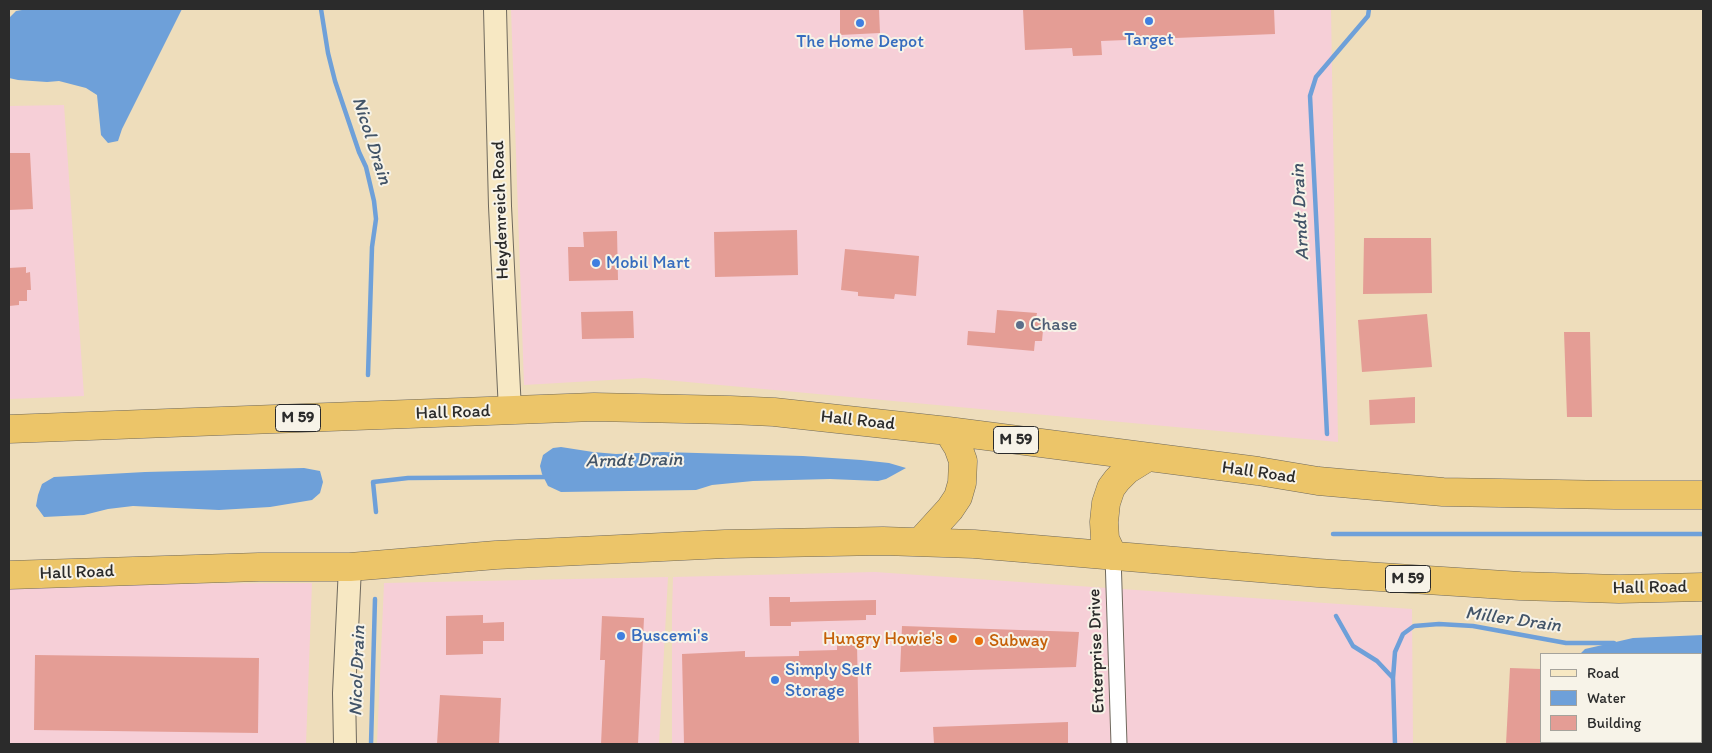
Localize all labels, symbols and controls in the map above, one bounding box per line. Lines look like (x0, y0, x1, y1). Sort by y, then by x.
marker: Target (1143, 15, 1155, 27)
marker: The Home Depot (854, 17, 866, 29)
place label: Target (1124, 29, 1174, 51)
place label: The Home Depot (796, 31, 924, 53)
water label: Nicol Drain (346, 94, 396, 188)
street label: Heydenreich Road (488, 140, 514, 280)
water label: Arndt Drain (1287, 163, 1315, 261)
place label: Mobil Mart (606, 252, 690, 274)
marker: Mobil Mart (590, 257, 602, 269)
place label: Chase (1030, 314, 1077, 336)
marker: Chase (1014, 319, 1026, 331)
street label: Hall Road (415, 401, 491, 425)
road number: M 59 (276, 404, 320, 432)
street label: Hall Road (820, 406, 896, 436)
road number: M 59 (994, 426, 1038, 454)
water label: Arndt Drain (586, 449, 682, 473)
street label: Hall Road (1220, 457, 1298, 489)
street label: Hall Road (39, 561, 115, 585)
road number: M 59 (1386, 566, 1430, 592)
street label: Hall Road (1612, 577, 1688, 599)
street label: Enterprise Drive (1084, 588, 1110, 714)
water label: Miller Drain (1464, 602, 1562, 638)
water label: Nicol Drain (345, 625, 371, 717)
place label: Buscemi's (631, 625, 708, 647)
place label: Hungry Howie's (823, 628, 943, 650)
marker: Buscemi's (615, 630, 627, 642)
place label: Subway (989, 630, 1048, 652)
marker: Hungry Howie's (947, 633, 959, 645)
marker: Subway (973, 635, 985, 647)
legend (1540, 653, 1702, 743)
place label: Simply Self Storage (785, 659, 872, 702)
text: Road (1587, 664, 1619, 682)
marker: Simply Self Storage (769, 674, 781, 686)
text: Water (1587, 689, 1625, 707)
text: Building (1587, 714, 1641, 732)

